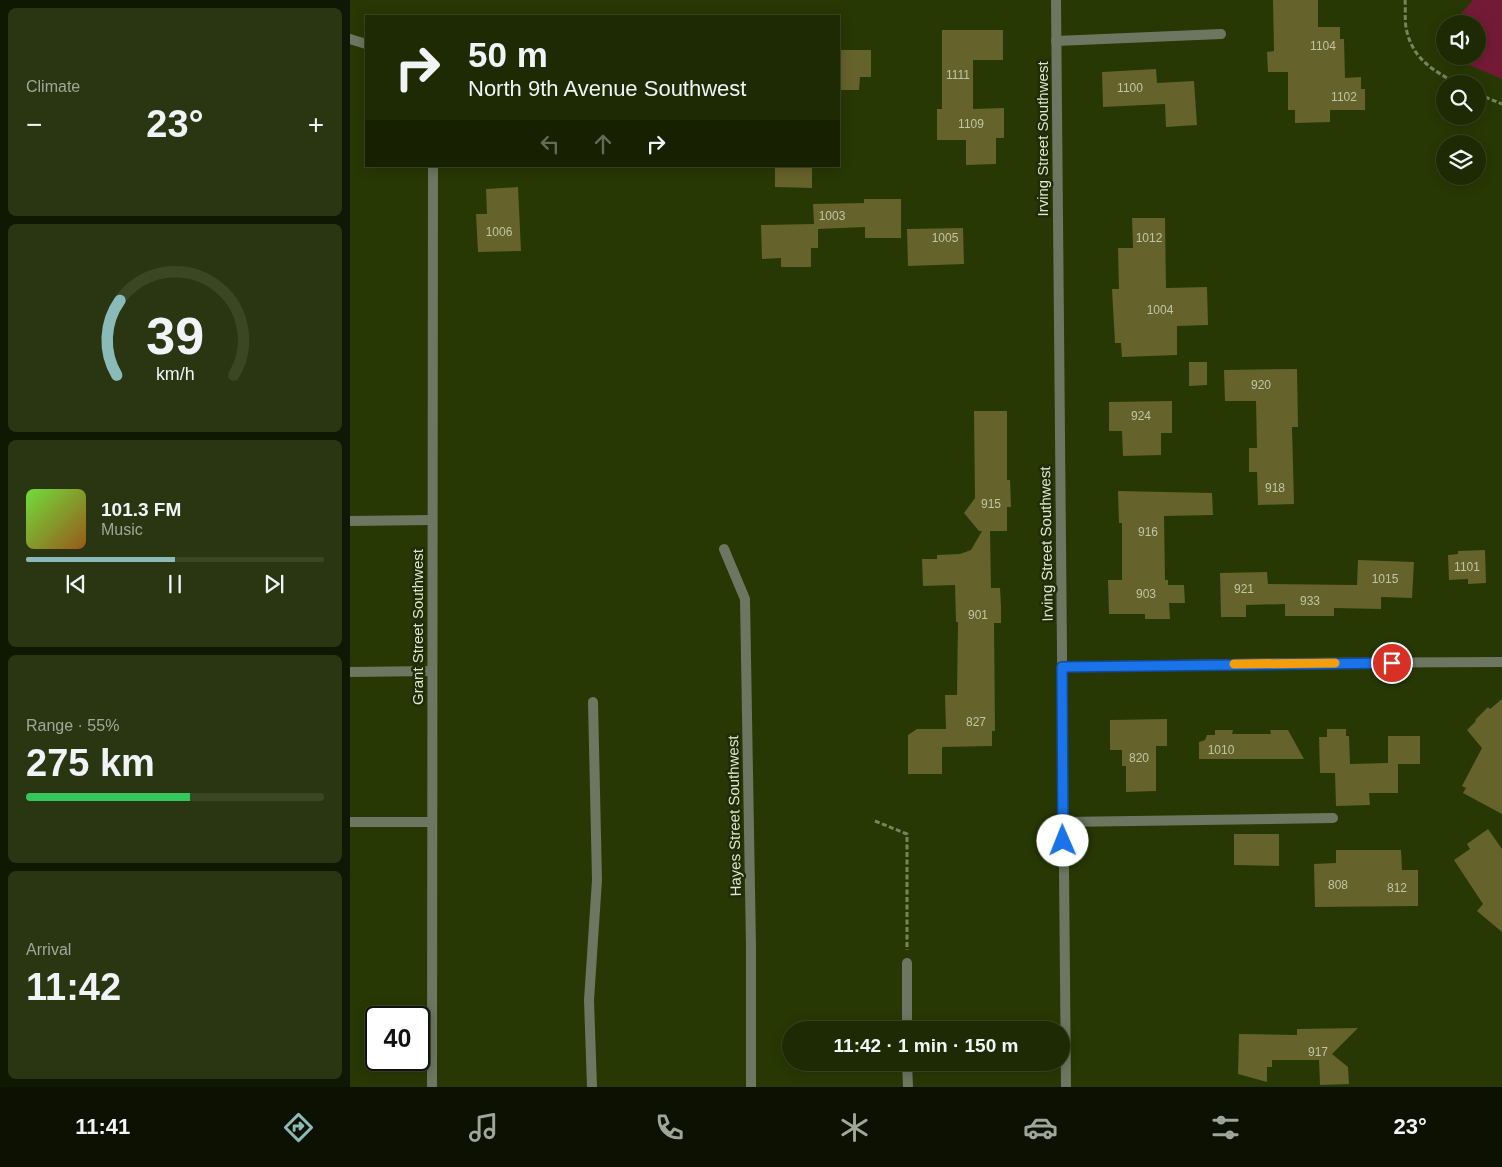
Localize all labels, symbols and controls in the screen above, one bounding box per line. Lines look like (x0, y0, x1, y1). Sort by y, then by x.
map controls (1436, 15, 1486, 185)
button: sound (1436, 15, 1486, 65)
icon: right (385, 35, 450, 100)
text: 50 m (468, 35, 548, 74)
house number: 1104 (1310, 39, 1336, 53)
street label: Irving Street Southwest (1034, 61, 1051, 217)
house number: 1111 (946, 68, 970, 82)
button: search (1436, 75, 1486, 125)
text: North 9th Avenue Southwest (468, 76, 746, 101)
text: Climate (26, 78, 80, 95)
house number: 1100 (1117, 81, 1143, 95)
house number: 1102 (1331, 90, 1357, 104)
text: 23° (146, 103, 204, 145)
text: − (26, 109, 42, 140)
text: + (308, 109, 324, 140)
house number: 1109 (958, 117, 984, 131)
icon: left (536, 130, 564, 158)
icon: ahead (589, 130, 617, 158)
icon: right (642, 130, 670, 158)
button: layers (1436, 135, 1486, 185)
house number: 1003 (819, 209, 846, 223)
house number: 1006 (486, 225, 513, 239)
house number: 1005 (932, 231, 959, 245)
house number: 1012 (1136, 231, 1163, 245)
house number: 1004 (1147, 303, 1174, 317)
text: 39 (146, 307, 204, 365)
text: km/h (156, 364, 194, 384)
house number: 920 (1251, 378, 1271, 392)
house number: 924 (1131, 409, 1151, 423)
street label: Irving Street Southwest (1036, 465, 1056, 622)
house number: 918 (1265, 481, 1285, 495)
house number: 915 (981, 497, 1001, 511)
text: 101.3 FM (101, 499, 181, 520)
text: Music (101, 521, 143, 538)
house number: 916 (1138, 525, 1158, 539)
street label: Grant Street Southwest (409, 548, 426, 705)
house number: 1101 (1454, 560, 1480, 574)
icon: previous (62, 570, 90, 598)
icon: pause (161, 570, 189, 598)
icon: next (260, 570, 288, 598)
house number: 1015 (1372, 572, 1399, 586)
house number: 921 (1234, 582, 1254, 596)
house number: 903 (1136, 587, 1156, 601)
house number: 933 (1300, 594, 1320, 608)
house number: 901 (968, 608, 988, 622)
pin (1371, 642, 1413, 684)
icon: arrive (1378, 649, 1406, 677)
house number: 827 (966, 715, 986, 729)
text: Range · 55% (26, 717, 119, 734)
street label: Hayes Street Southwest (724, 735, 744, 897)
text: 275 km (26, 742, 155, 784)
house number: 1010 (1208, 743, 1235, 757)
house number: 820 (1129, 751, 1149, 765)
position arrow (1036, 814, 1088, 866)
house number: 808 (1328, 878, 1348, 892)
house number: 812 (1387, 881, 1407, 895)
text: Arrival (26, 941, 71, 958)
text: 11:42 (26, 966, 121, 1008)
speed limit sign: 40 (365, 1006, 430, 1071)
text: 11:42 · 1 min · 150 m (834, 1035, 1018, 1056)
house number: 917 (1308, 1045, 1328, 1059)
icon: directions (281, 1110, 316, 1145)
icon: music (466, 1110, 501, 1145)
icon: phone (652, 1110, 687, 1145)
icon: climate (837, 1110, 872, 1145)
icon: car (1023, 1110, 1058, 1145)
icon: filters (1208, 1110, 1243, 1145)
text: 11:41 (75, 1114, 130, 1139)
text: 23° (1393, 1114, 1427, 1139)

